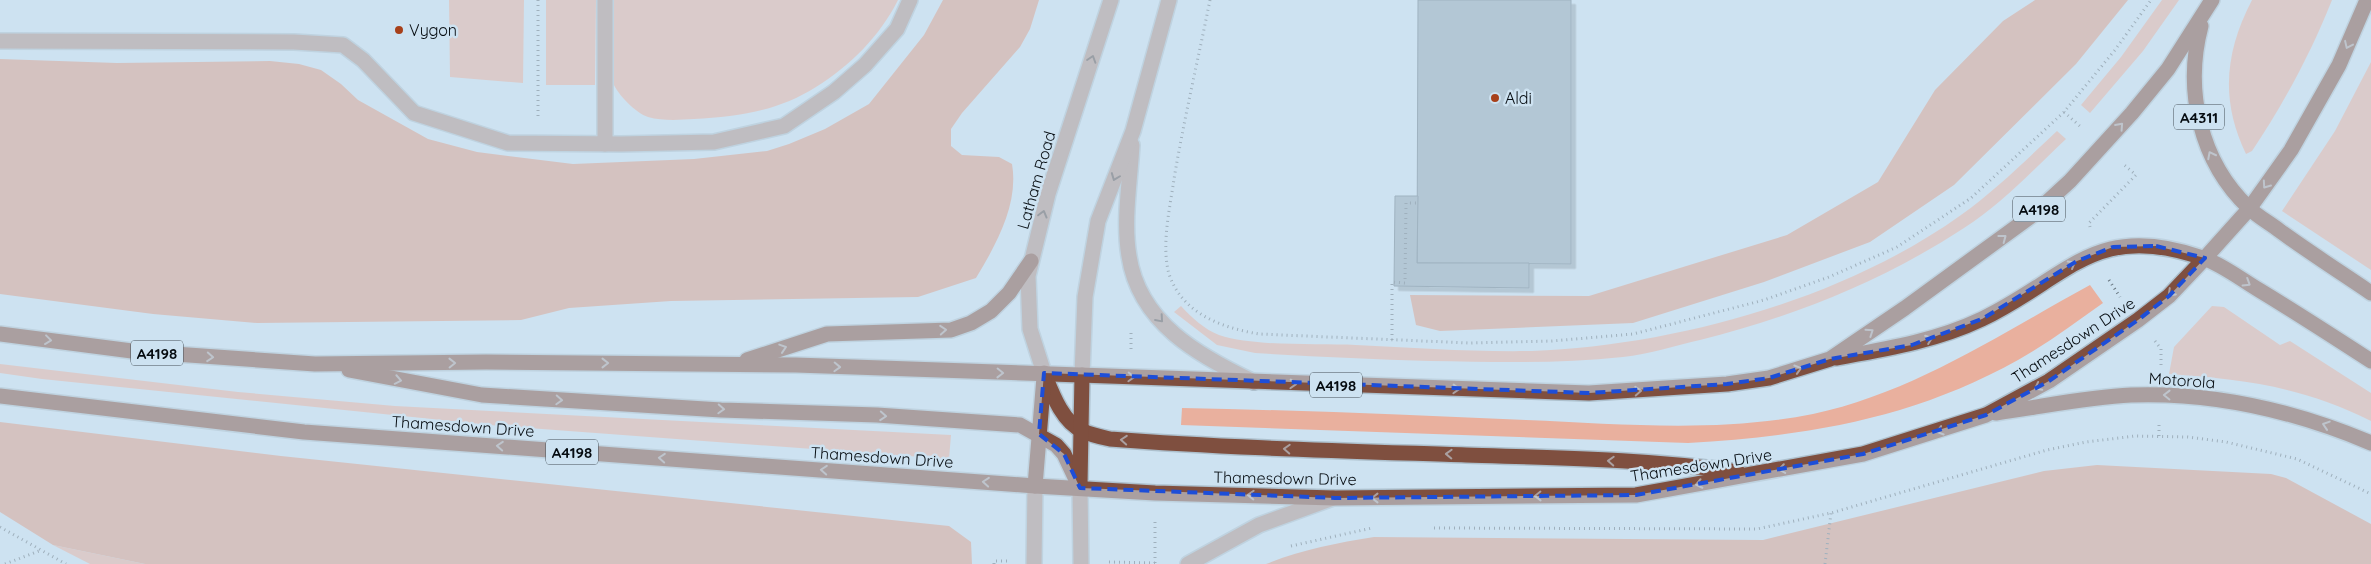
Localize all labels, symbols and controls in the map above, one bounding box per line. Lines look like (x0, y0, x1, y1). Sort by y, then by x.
place label: Vygon (409, 20, 457, 40)
marker: Vygon (393, 24, 405, 36)
one-way arrow (2344, 40, 2355, 49)
one-way arrow (1086, 55, 1096, 64)
place label: Aldi (1505, 88, 1532, 108)
marker: Aldi (1489, 92, 1501, 104)
road number: A4311 (2174, 104, 2224, 130)
one-way arrow (2114, 123, 2123, 132)
street label: Latham Road (1012, 129, 1060, 231)
one-way arrow (2207, 151, 2217, 160)
one-way arrow (1111, 172, 1122, 181)
one-way arrow (2263, 179, 2272, 189)
road number: A4198 (2013, 196, 2065, 222)
one-way arrow (1037, 209, 1048, 218)
one-way arrow (1997, 235, 2007, 244)
one-way arrow (2067, 261, 2076, 271)
one-way arrow (2242, 277, 2251, 286)
one-way arrow (2168, 287, 2177, 296)
street label: Thamesdown Drive (2008, 293, 2138, 387)
one-way arrow (1154, 313, 1162, 322)
one-way arrow (939, 325, 947, 336)
one-way arrow (1864, 329, 1874, 338)
one-way arrow (45, 334, 53, 345)
one-way arrow (1924, 334, 1932, 344)
road number: A4198 (131, 340, 183, 366)
one-way arrow (778, 344, 786, 354)
one-way arrow (206, 351, 214, 362)
one-way arrow (448, 358, 456, 368)
one-way arrow (601, 358, 609, 368)
one-way arrow (834, 361, 842, 372)
one-way arrow (1794, 364, 1802, 374)
one-way arrow (996, 367, 1004, 378)
street label: Motorola (2148, 368, 2216, 392)
one-way arrow (1127, 371, 1135, 382)
road number: A4198 (1310, 372, 1362, 398)
one-way arrow (393, 374, 402, 384)
one-way arrow (1290, 379, 1298, 389)
one-way arrow (2035, 380, 2044, 390)
one-way arrow (1452, 384, 1460, 394)
one-way arrow (1634, 386, 1642, 397)
one-way arrow (2162, 390, 2170, 400)
one-way arrow (555, 394, 563, 405)
one-way arrow (717, 404, 725, 415)
one-way arrow (880, 410, 888, 421)
street label: Thamesdown Drive (391, 411, 535, 441)
one-way arrow (2322, 420, 2330, 430)
one-way arrow (1936, 425, 1944, 435)
one-way arrow (1120, 435, 1128, 446)
road number: A4198 (546, 440, 598, 464)
one-way arrow (496, 441, 504, 452)
street label: Thamesdown Drive (810, 442, 954, 472)
one-way arrow (1282, 443, 1290, 454)
street label: Thamesdown Drive (1629, 444, 1773, 486)
one-way arrow (1445, 449, 1453, 460)
one-way arrow (658, 453, 666, 464)
one-way arrow (1607, 455, 1615, 466)
one-way arrow (1778, 464, 1787, 474)
one-way arrow (820, 465, 828, 476)
street label: Thamesdown Drive (1213, 467, 1357, 489)
one-way arrow (982, 477, 990, 488)
one-way arrow (1695, 479, 1704, 489)
one-way arrow (1247, 490, 1255, 501)
one-way arrow (1534, 491, 1542, 501)
one-way arrow (1371, 492, 1379, 503)

